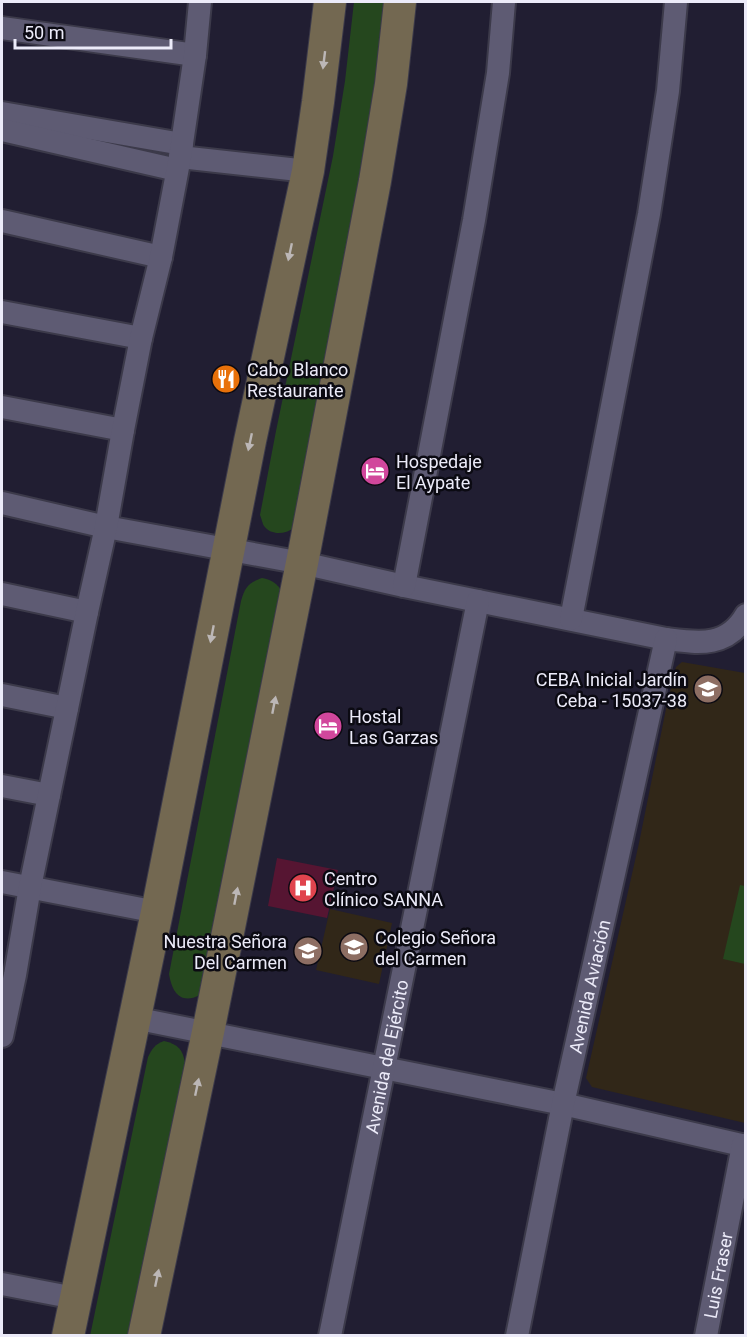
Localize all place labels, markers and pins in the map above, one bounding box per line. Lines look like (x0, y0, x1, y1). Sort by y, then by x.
place label: Cabo Blanco Restaurante (247, 359, 348, 401)
restaurant icon: Cabo Blanco Restaurante (210, 363, 242, 395)
place label: Hospedaje El Aypate (396, 451, 482, 493)
hotel icon: Hospedaje El Aypate (359, 455, 391, 487)
place label: CEBA Inicial Jardín Ceba - 15037-38 (536, 669, 687, 711)
school or university icon: CEBA Inicial Jardín Ceba - 15037-38 (692, 673, 724, 705)
place label: Hostal Las Garzas (349, 706, 438, 748)
hotel icon: Hostal Las Garzas (312, 710, 344, 742)
place label: Centro Clínico SANNA (324, 868, 443, 910)
hospital icon: Centro Clínico SANNA (287, 872, 319, 904)
place label: Colegio Señora del Carmen (375, 927, 496, 969)
place label: Nuestra Señora Del Carmen (164, 931, 287, 973)
school or university icon: Colegio Señora del Carmen (338, 931, 370, 963)
school or university icon: Nuestra Señora Del Carmen (292, 935, 324, 967)

